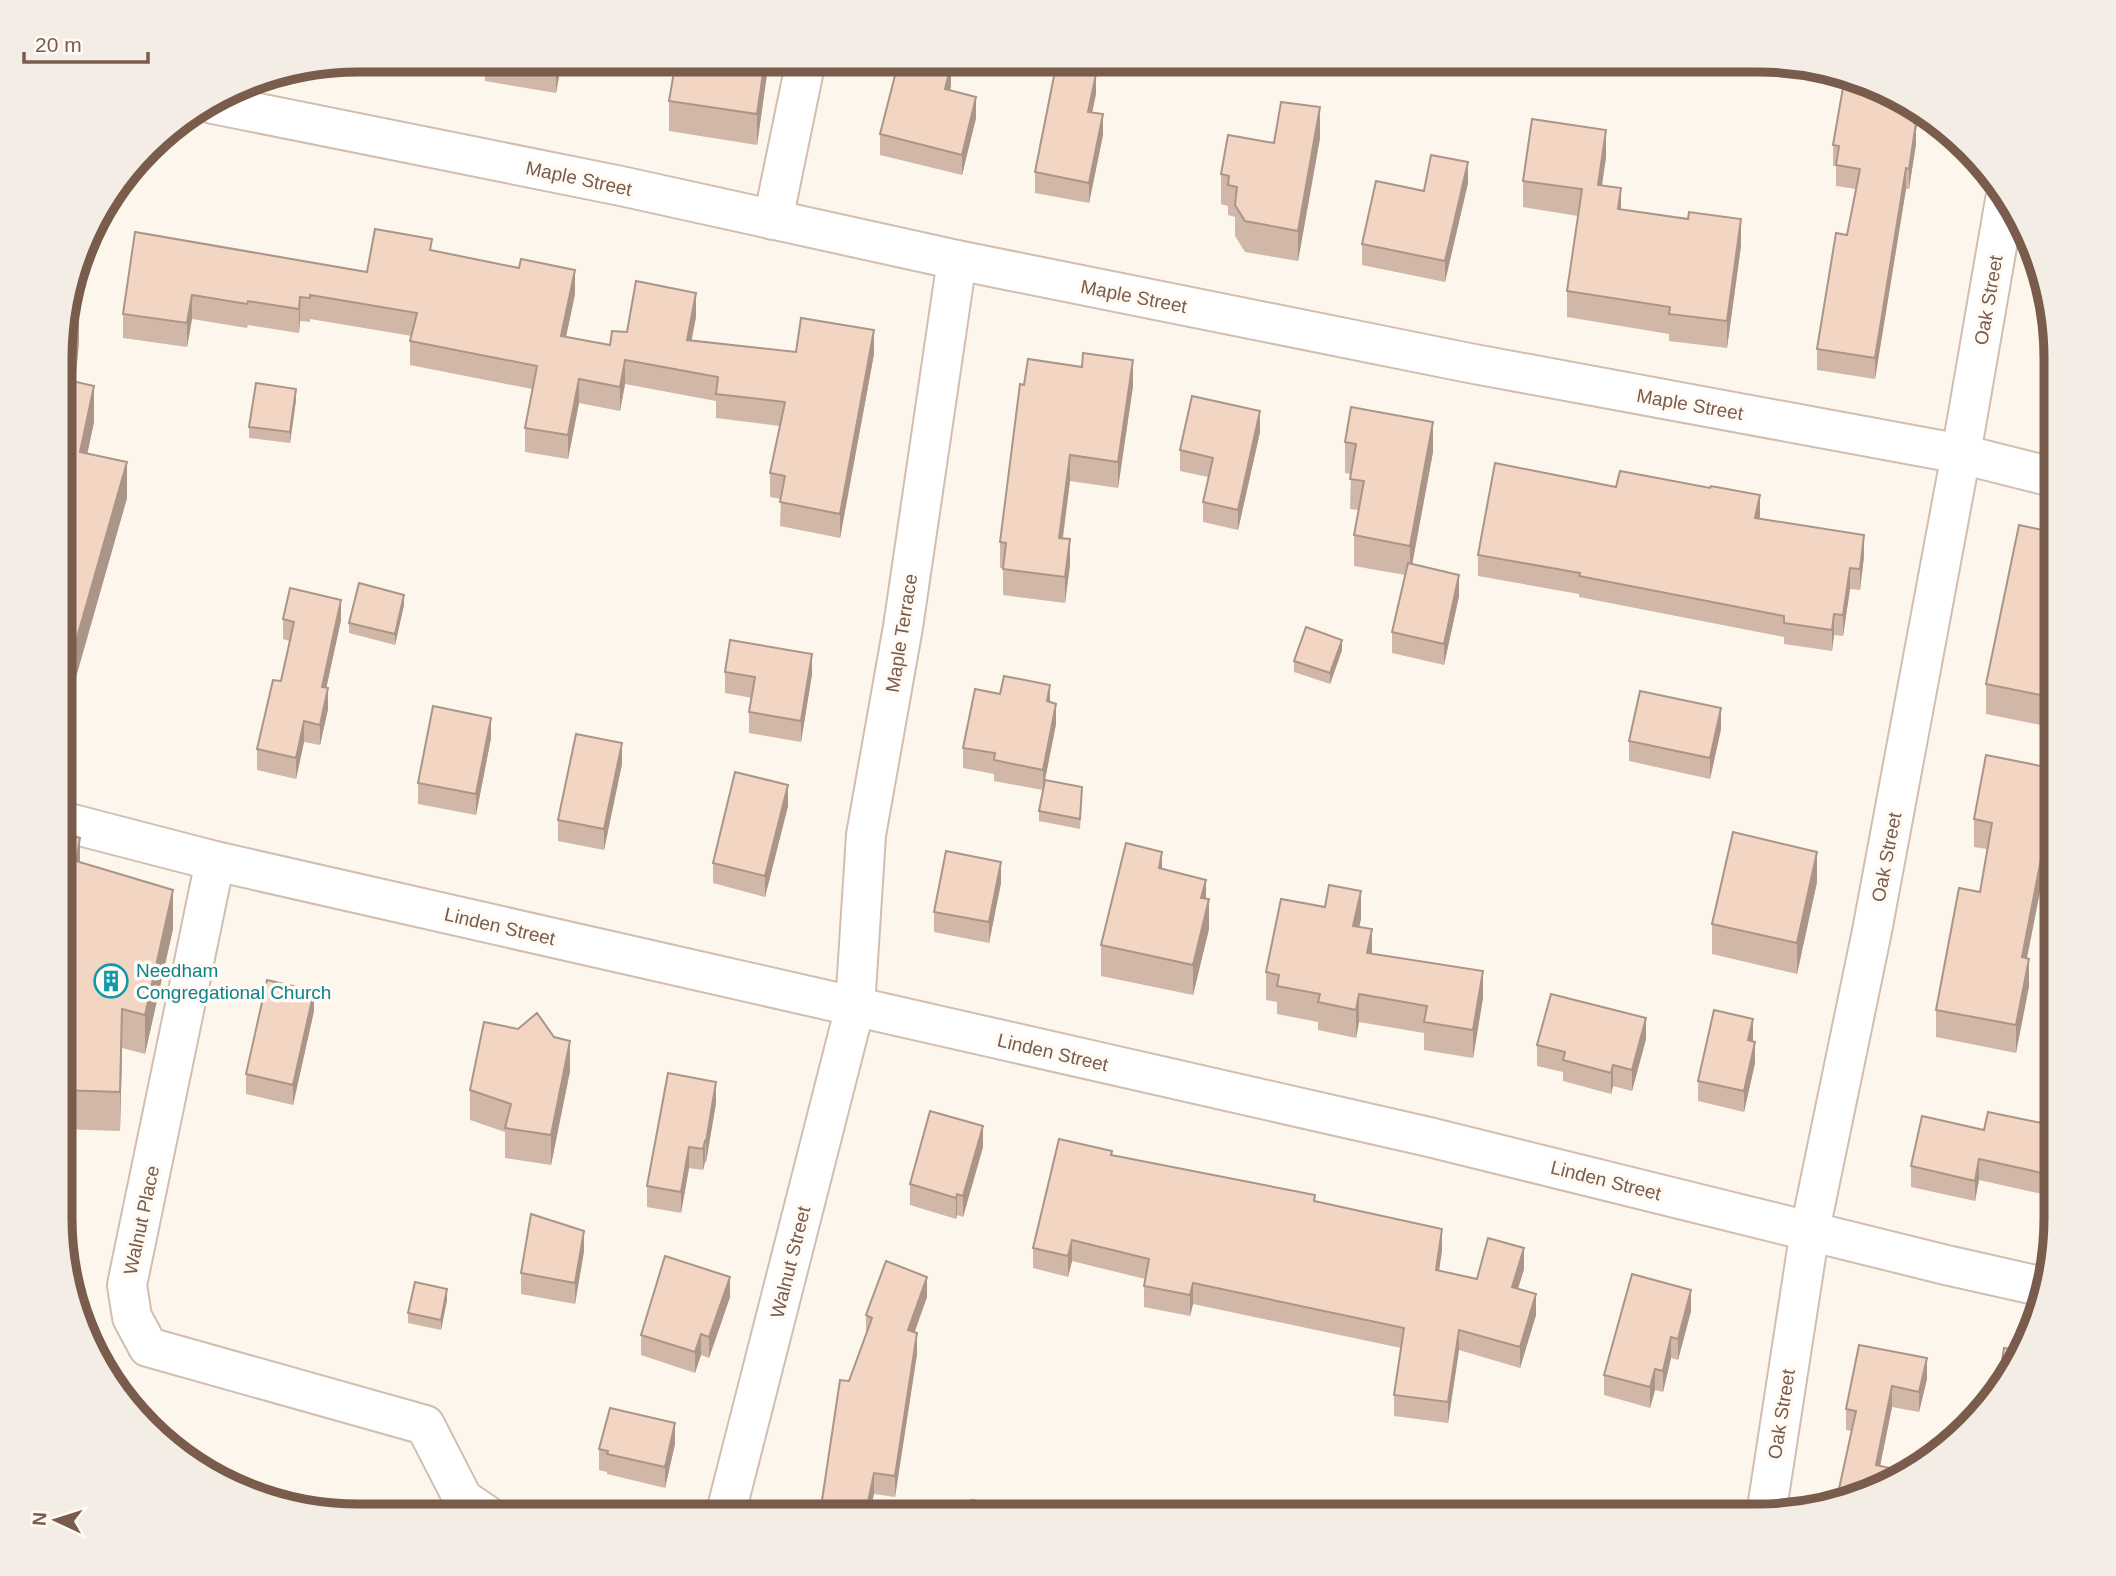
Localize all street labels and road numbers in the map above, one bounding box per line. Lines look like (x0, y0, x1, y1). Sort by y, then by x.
street label: Maple Street (524, 157, 634, 200)
street label: Oak Street (1970, 253, 2007, 347)
street label: Maple Street (1079, 276, 1189, 317)
street label: Maple Street (1635, 385, 1745, 424)
street label: Maple Terrace (882, 572, 921, 694)
street label: Oak Street (1868, 810, 1906, 904)
street label: Linden Street (442, 904, 558, 950)
street label: Linden Street (995, 1030, 1111, 1076)
street label: Linden Street (1549, 1157, 1664, 1205)
street label: Walnut Place (120, 1164, 163, 1277)
street label: Walnut Street (766, 1203, 815, 1320)
street label: Oak Street (1764, 1367, 1799, 1461)

